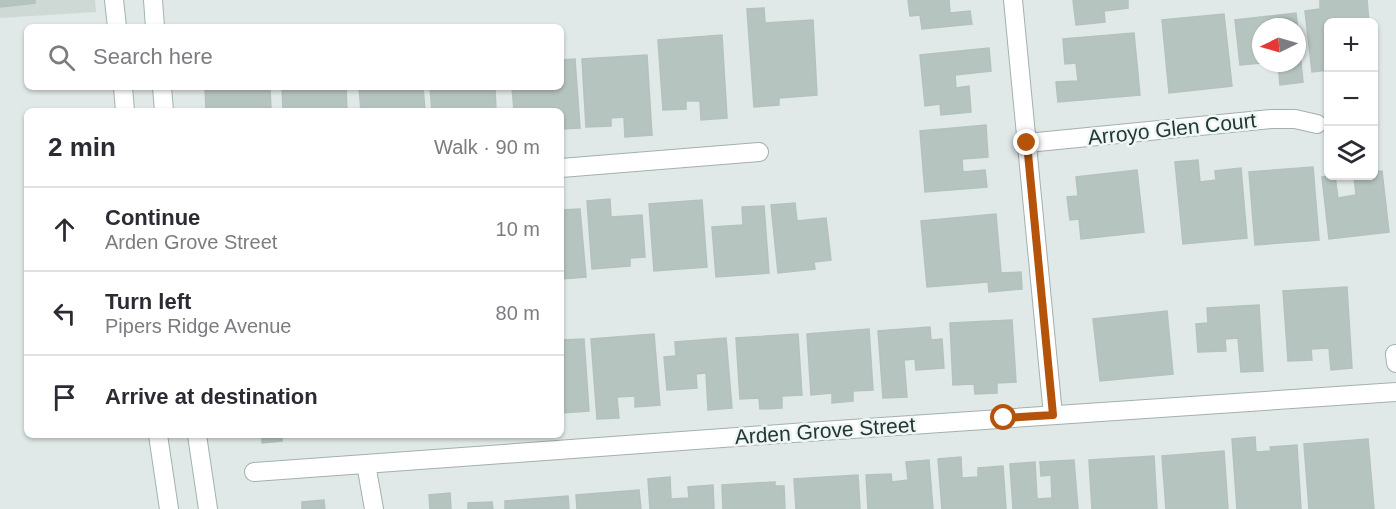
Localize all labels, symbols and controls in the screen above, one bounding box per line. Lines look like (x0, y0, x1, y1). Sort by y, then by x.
north arrow (1252, 18, 1306, 72)
map controls (1324, 18, 1378, 180)
button: + (1324, 18, 1378, 72)
search box (24, 24, 564, 90)
icon: search (45, 41, 78, 74)
text: Search here (93, 44, 213, 69)
button: − (1324, 72, 1378, 126)
street label: Arroyo Glen Court (1087, 108, 1257, 149)
button: layers (1324, 126, 1378, 180)
route end (1013, 129, 1039, 155)
text: 2 min (48, 132, 116, 162)
text: Walk · 90 m (434, 136, 540, 158)
text: Continue (105, 205, 200, 230)
icon: ahead (48, 213, 81, 246)
text: 10 m (496, 218, 540, 240)
text: Arden Grove Street (105, 231, 277, 253)
text: Turn left (105, 289, 191, 314)
icon: left (48, 297, 81, 330)
text: 80 m (496, 302, 540, 324)
text: Pipers Ridge Avenue (105, 315, 291, 337)
icon: arrive (48, 381, 81, 414)
text: Arrive at destination (105, 384, 318, 409)
route start (990, 404, 1016, 430)
street label: Arden Grove Street (734, 413, 916, 448)

